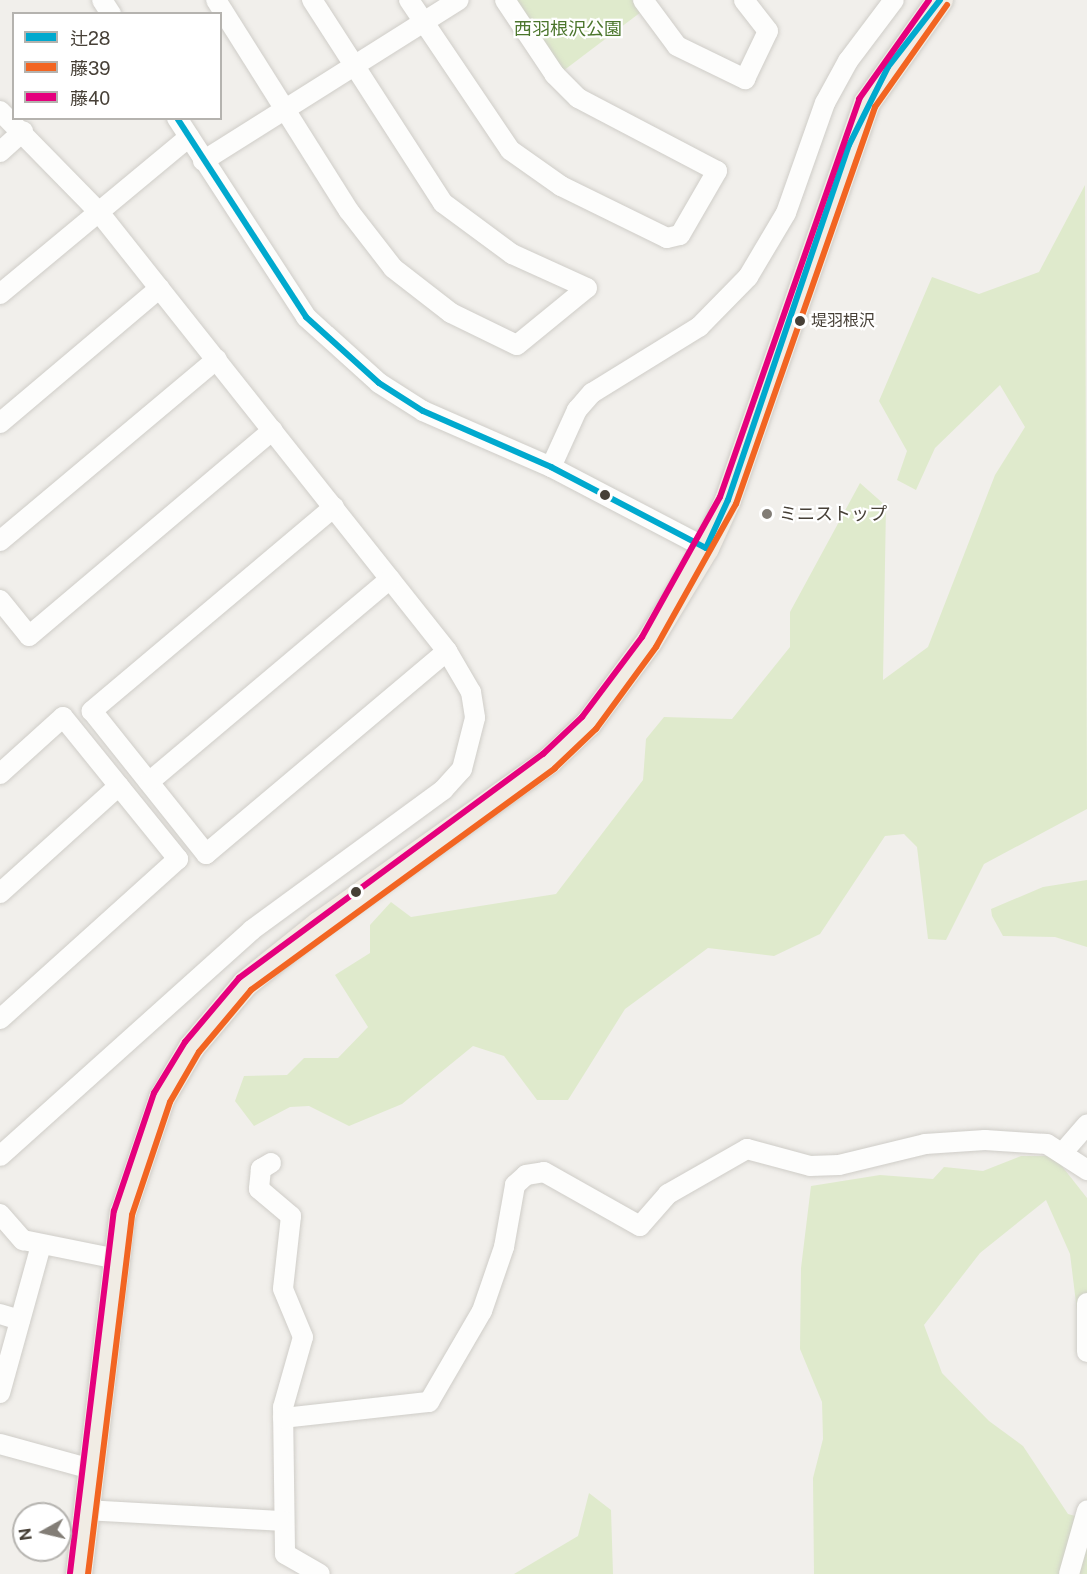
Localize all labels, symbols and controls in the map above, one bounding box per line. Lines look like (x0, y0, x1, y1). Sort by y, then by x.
legend (12, 12, 222, 120)
park label: 西羽根沢公園 (514, 18, 622, 40)
text: 辻28 (70, 28, 110, 49)
text: 藤39 (70, 58, 110, 79)
text: 藤40 (70, 88, 110, 109)
place label: 堤羽根沢 (811, 311, 875, 331)
marker: 堤羽根沢 (794, 315, 806, 327)
unlabelled marker (599, 489, 611, 501)
place label: ミニストップ (779, 503, 887, 525)
marker: ミニストップ (760, 507, 774, 521)
unlabelled marker (350, 886, 362, 898)
north arrow (12, 1502, 72, 1562)
text: N (15, 1527, 36, 1542)

